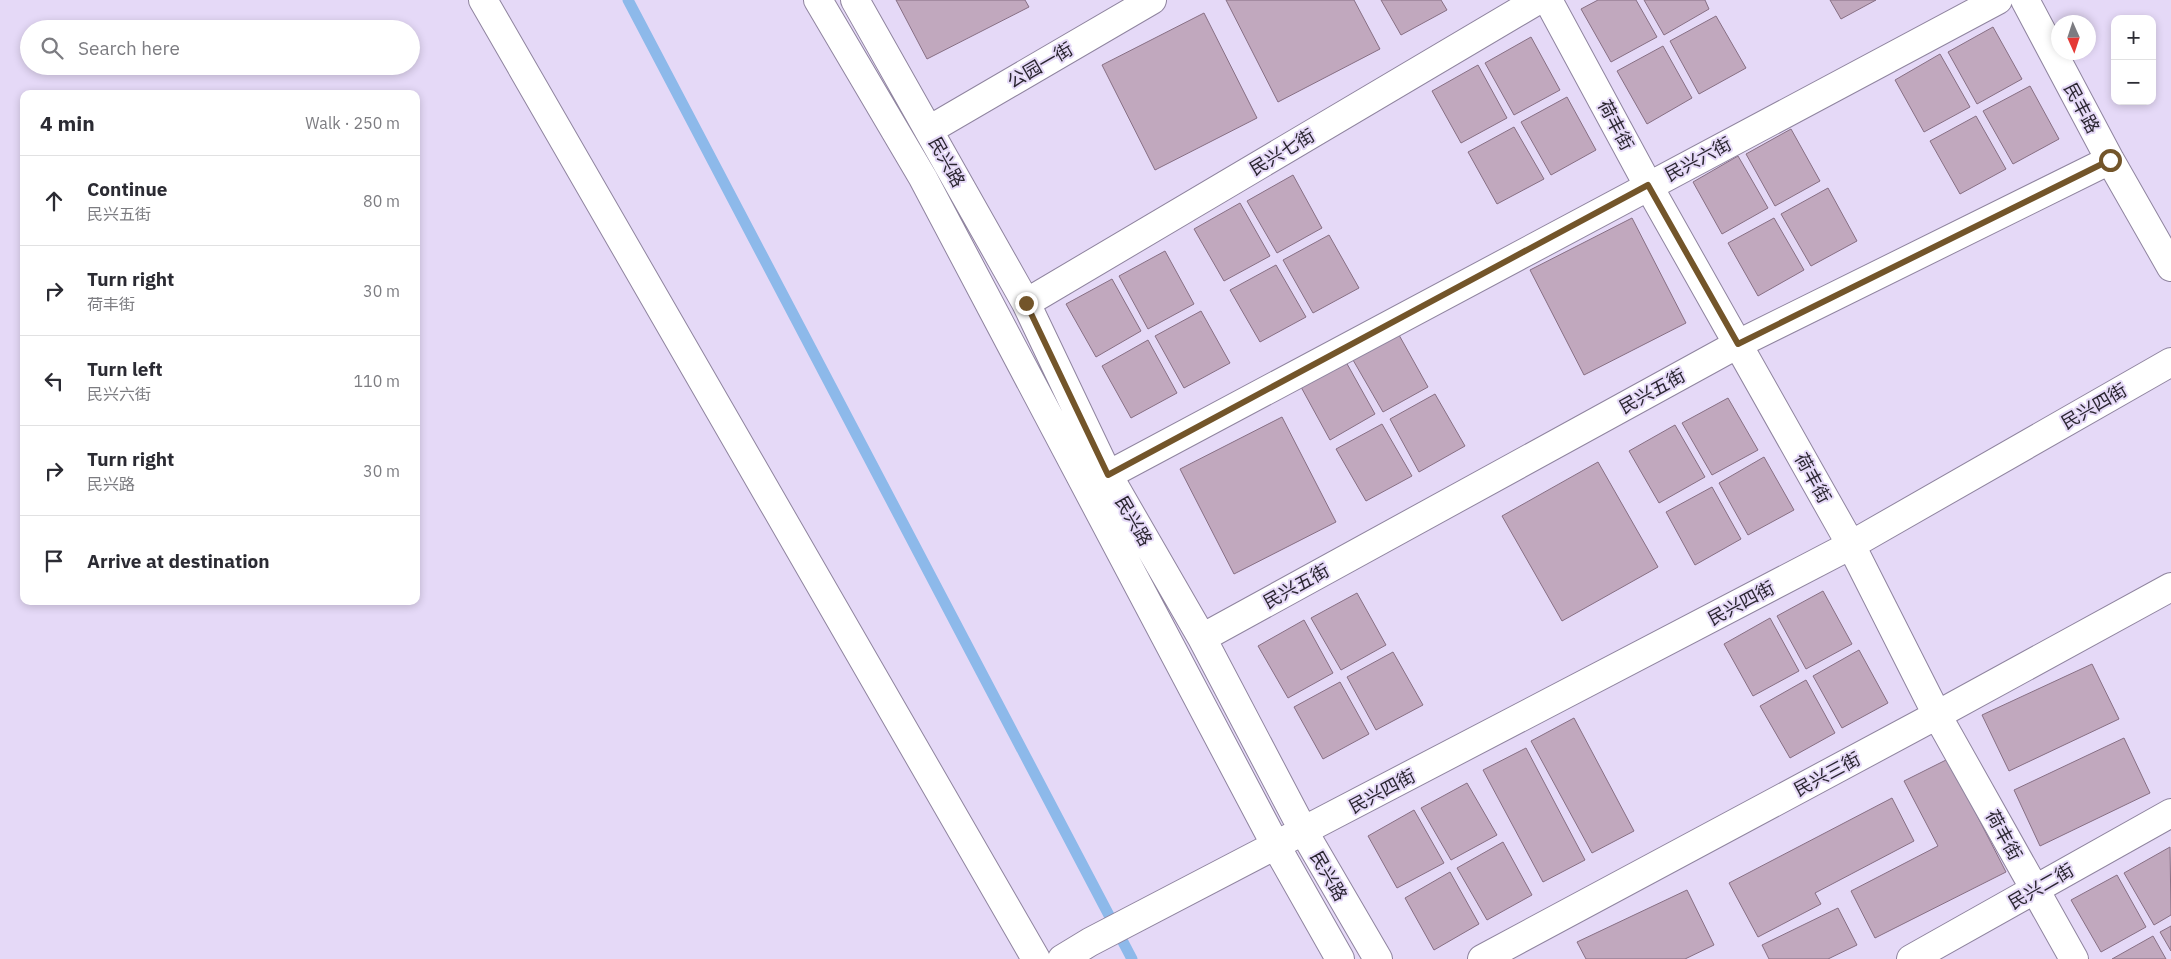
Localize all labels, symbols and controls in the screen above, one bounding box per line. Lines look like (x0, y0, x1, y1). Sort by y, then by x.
north arrow (2051, 15, 2096, 60)
map controls (2111, 15, 2156, 105)
button: + (2111, 15, 2156, 60)
search box (20, 20, 420, 75)
icon: search (38, 34, 66, 62)
text: Search here (78, 36, 180, 60)
street label: 公园一街 (1003, 37, 1077, 93)
button: − (2111, 60, 2156, 105)
street label: 民丰路 (2059, 79, 2105, 137)
street label: 荷丰街 (1593, 96, 1639, 154)
text: 4 min (40, 109, 95, 137)
text: Walk · 250 m (305, 113, 400, 133)
street label: 民兴七街 (1245, 124, 1319, 180)
street label: 民兴六街 (1661, 132, 1735, 186)
street label: 民兴路 (924, 133, 970, 191)
route start (2099, 149, 2122, 172)
text: Continue (87, 177, 167, 201)
icon: ahead (40, 187, 68, 215)
text: 80 m (363, 191, 400, 211)
text: 民兴五街 (87, 204, 151, 224)
text: Turn right (87, 267, 174, 291)
icon: right (40, 277, 68, 305)
text: 30 m (363, 281, 400, 301)
route end (1015, 292, 1038, 315)
text: 荷丰街 (87, 294, 135, 314)
text: Turn left (87, 357, 163, 381)
street label: 民兴五街 (1615, 363, 1689, 419)
icon: left (40, 367, 68, 395)
text: 110 m (353, 371, 400, 391)
street label: 民兴四街 (2057, 378, 2131, 434)
text: 民兴六街 (87, 384, 151, 404)
text: Turn right (87, 447, 174, 471)
street label: 荷丰街 (1790, 449, 1836, 507)
icon: right (40, 457, 68, 485)
text: 30 m (363, 461, 400, 481)
text: 民兴路 (87, 474, 135, 494)
street label: 民兴路 (1111, 492, 1157, 550)
icon: arrive (40, 547, 68, 575)
text: Arrive at destination (87, 549, 270, 573)
street label: 民兴五街 (1259, 558, 1333, 614)
street label: 民兴四街 (1704, 576, 1778, 630)
street label: 民兴三街 (1790, 747, 1864, 801)
street label: 民兴四街 (1345, 764, 1419, 818)
street label: 荷丰街 (1981, 806, 2027, 864)
street label: 民兴路 (1306, 847, 1352, 905)
street label: 民兴二街 (2004, 858, 2078, 914)

